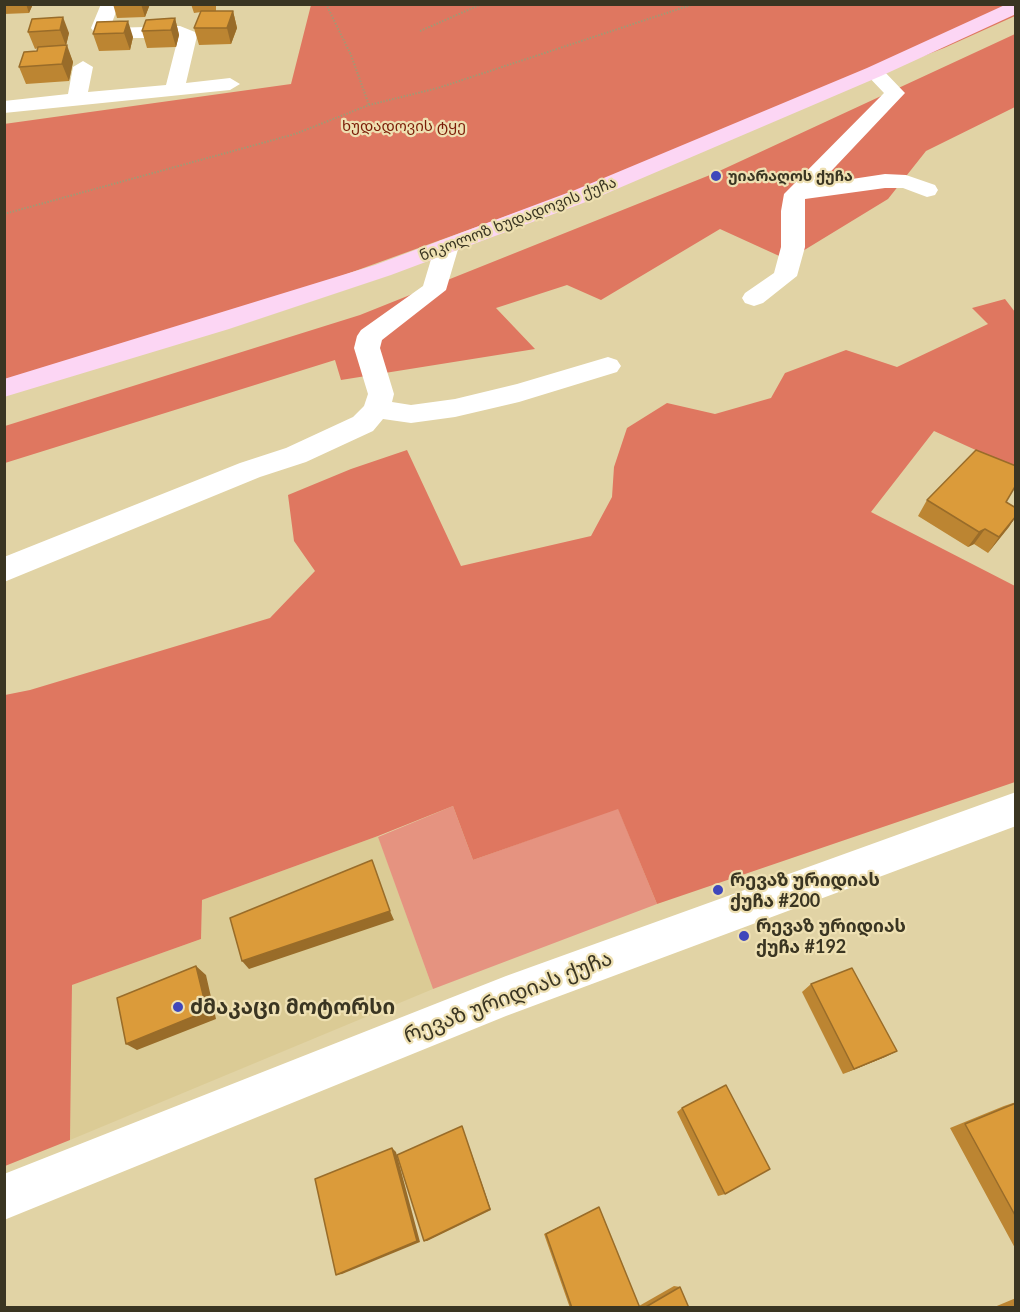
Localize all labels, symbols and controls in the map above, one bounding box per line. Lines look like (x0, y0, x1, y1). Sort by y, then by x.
park label: ხუდადოვის ტყე (342, 117, 466, 135)
place label: უიარაღოს ქუჩა (728, 167, 853, 185)
marker: უიარაღოს ქუჩა (709, 169, 723, 183)
street label: ნიკოლოზ ხუდადოვის ქუჩა (417, 173, 619, 265)
place label: რევაზ ურიდიას ქუჩა #200 (730, 869, 880, 912)
marker: რევაზ ურიდიას ქუჩა #200 (711, 883, 725, 897)
place label: რევაზ ურიდიას ქუჩა #192 (756, 915, 906, 958)
marker: რევაზ ურიდიას ქუჩა #192 (737, 929, 751, 943)
street label: რევაზ ურიდიას ქუჩა (400, 946, 616, 1048)
place label: ძმაკაცი მოტორსი (190, 994, 395, 1020)
marker: ძმაკაცი მოტორსი (171, 1000, 185, 1014)

